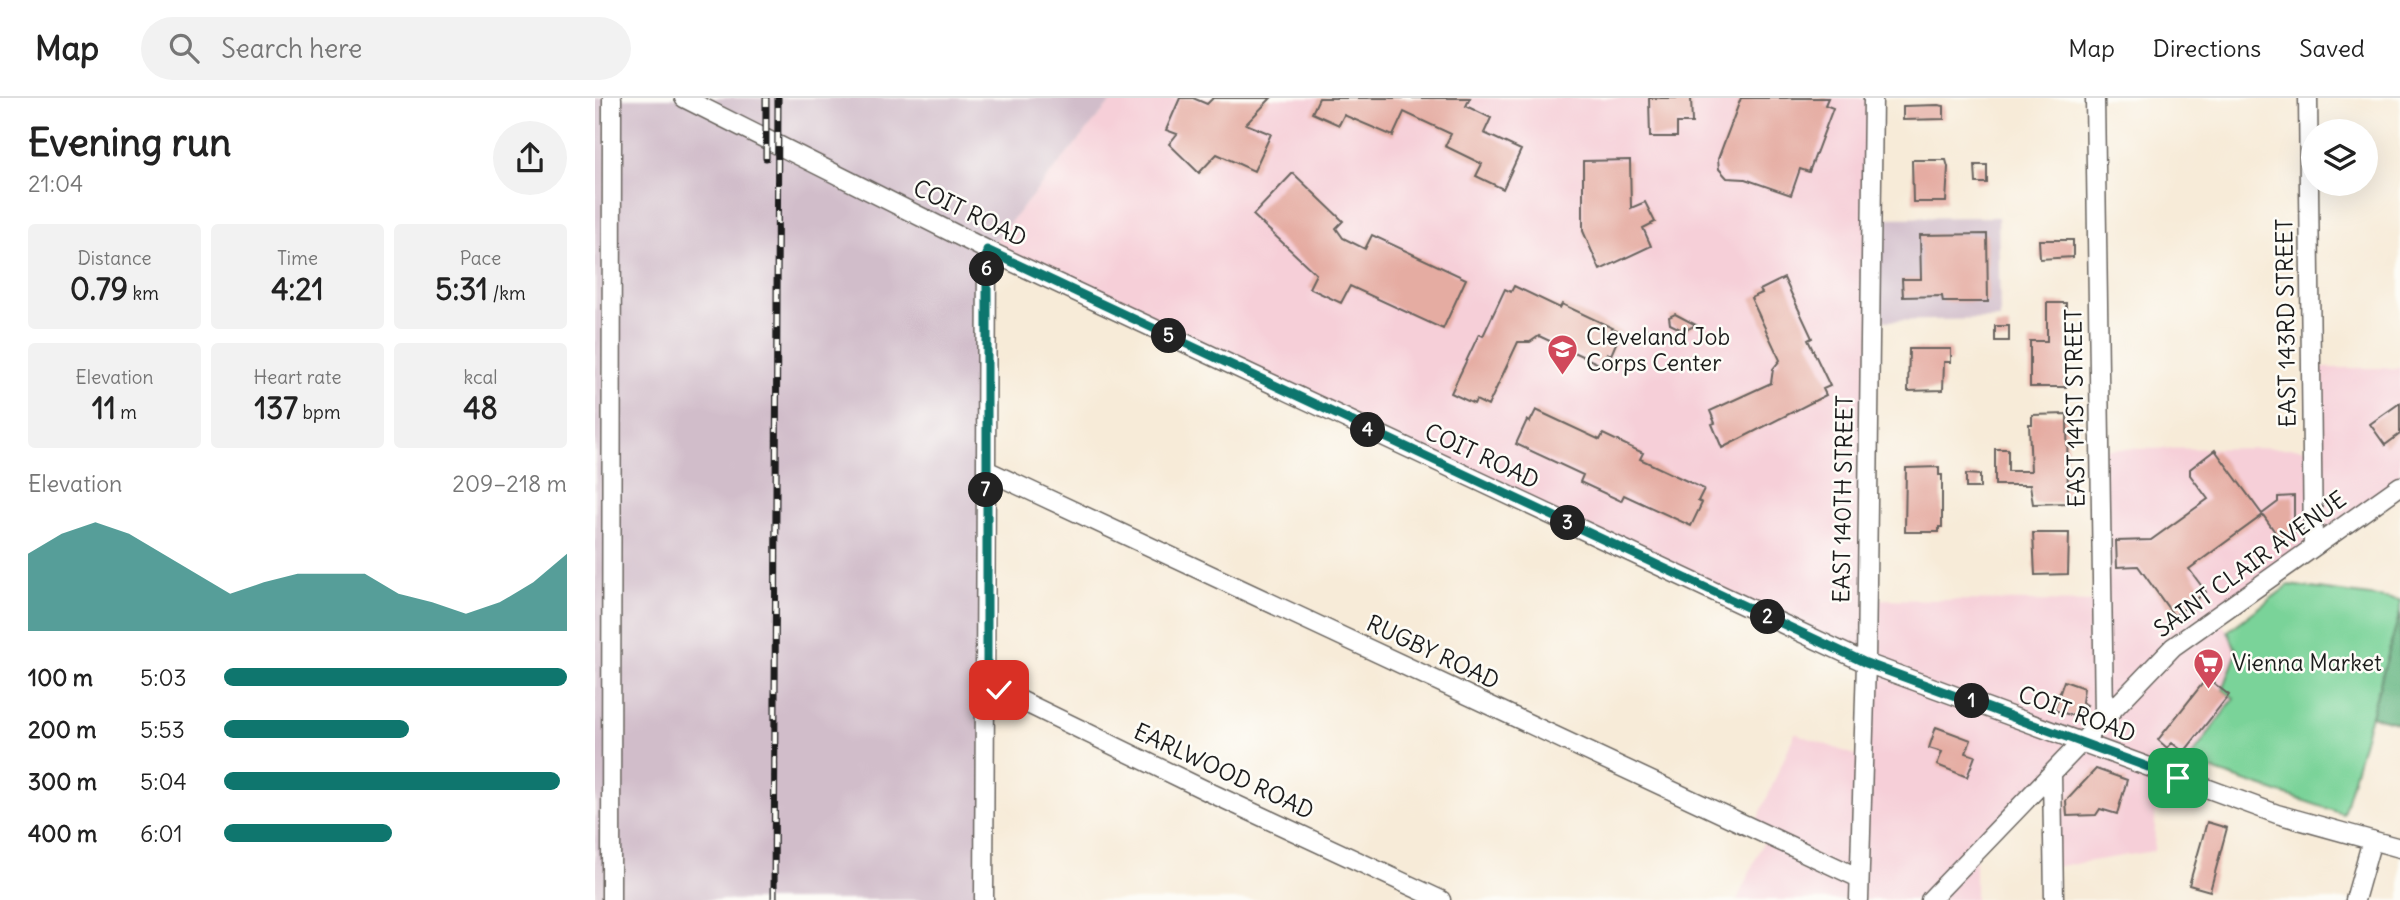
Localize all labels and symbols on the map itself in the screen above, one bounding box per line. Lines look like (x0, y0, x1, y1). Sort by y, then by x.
street label: COIT ROAD (909, 173, 1032, 253)
street label: EAST 143RD STREET (2269, 218, 2302, 428)
pin: 6 (969, 252, 1005, 286)
street label: EAST 141ST STREET (2058, 308, 2091, 508)
pin: 5 (1151, 318, 1187, 354)
place label: Cleveland Job Corps Center (1586, 322, 1730, 377)
school or university icon: Cleveland Job Corps Center (1546, 333, 1580, 377)
street label: EAST 140TH STREET (1826, 395, 1859, 603)
pin: 4 (1351, 412, 1385, 448)
street label: COIT ROAD (1420, 416, 1544, 495)
pin: 7 (969, 472, 1003, 508)
street label: SAINT CLAIR AVENUE (2148, 484, 2352, 643)
pin: 3 (1551, 506, 1585, 540)
pin: 2 (1751, 600, 1785, 634)
street label: RUGBY ROAD (1362, 608, 1504, 695)
supermarket icon: Vienna Market (2192, 646, 2226, 690)
place label: Vienna Market (2232, 648, 2382, 677)
pin (969, 660, 1029, 720)
street label: COIT ROAD (2014, 679, 2140, 748)
pin: 1 (1955, 684, 1989, 718)
street label: EARLWOOD ROAD (1130, 716, 1319, 825)
pin (2148, 748, 2208, 808)

